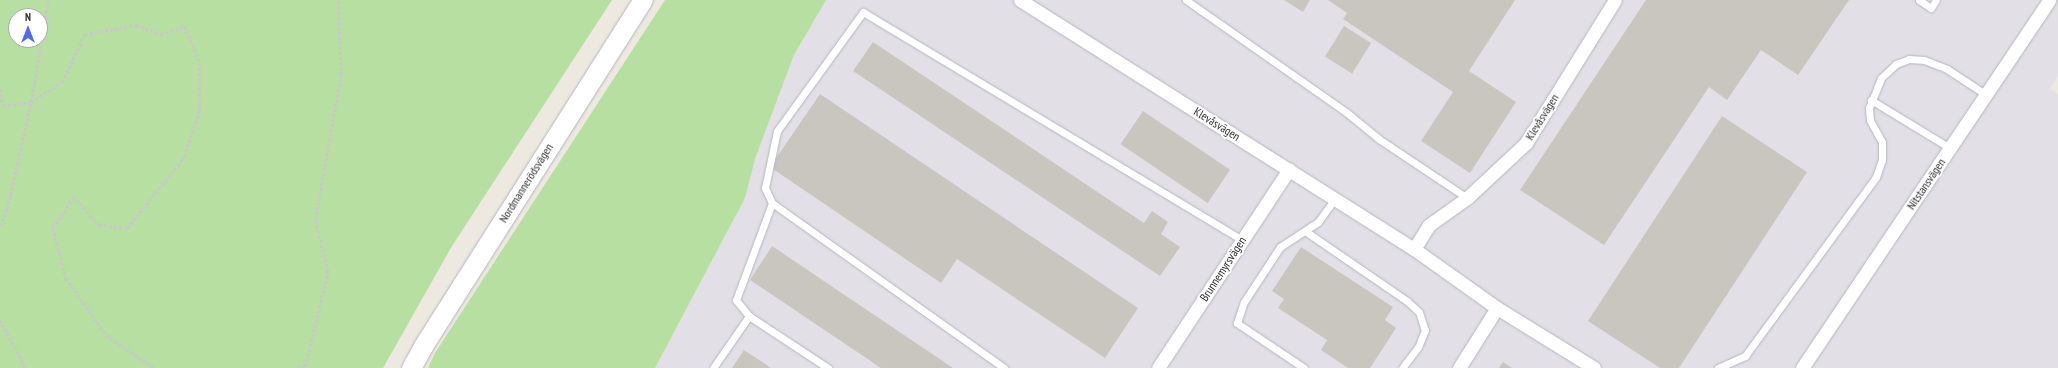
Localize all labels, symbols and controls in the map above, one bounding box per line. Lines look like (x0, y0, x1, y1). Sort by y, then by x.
north arrow (8, 8, 48, 48)
text: N (25, 10, 31, 24)
street label: Klevåsvägen (1522, 91, 1562, 143)
street label: Klevåsvägen (1191, 104, 1243, 144)
street label: Nordmannerödsvägen (496, 141, 556, 225)
street label: Nitstansvägen (1904, 156, 1948, 212)
street label: Brunnemyrsvägen (1197, 234, 1249, 304)

